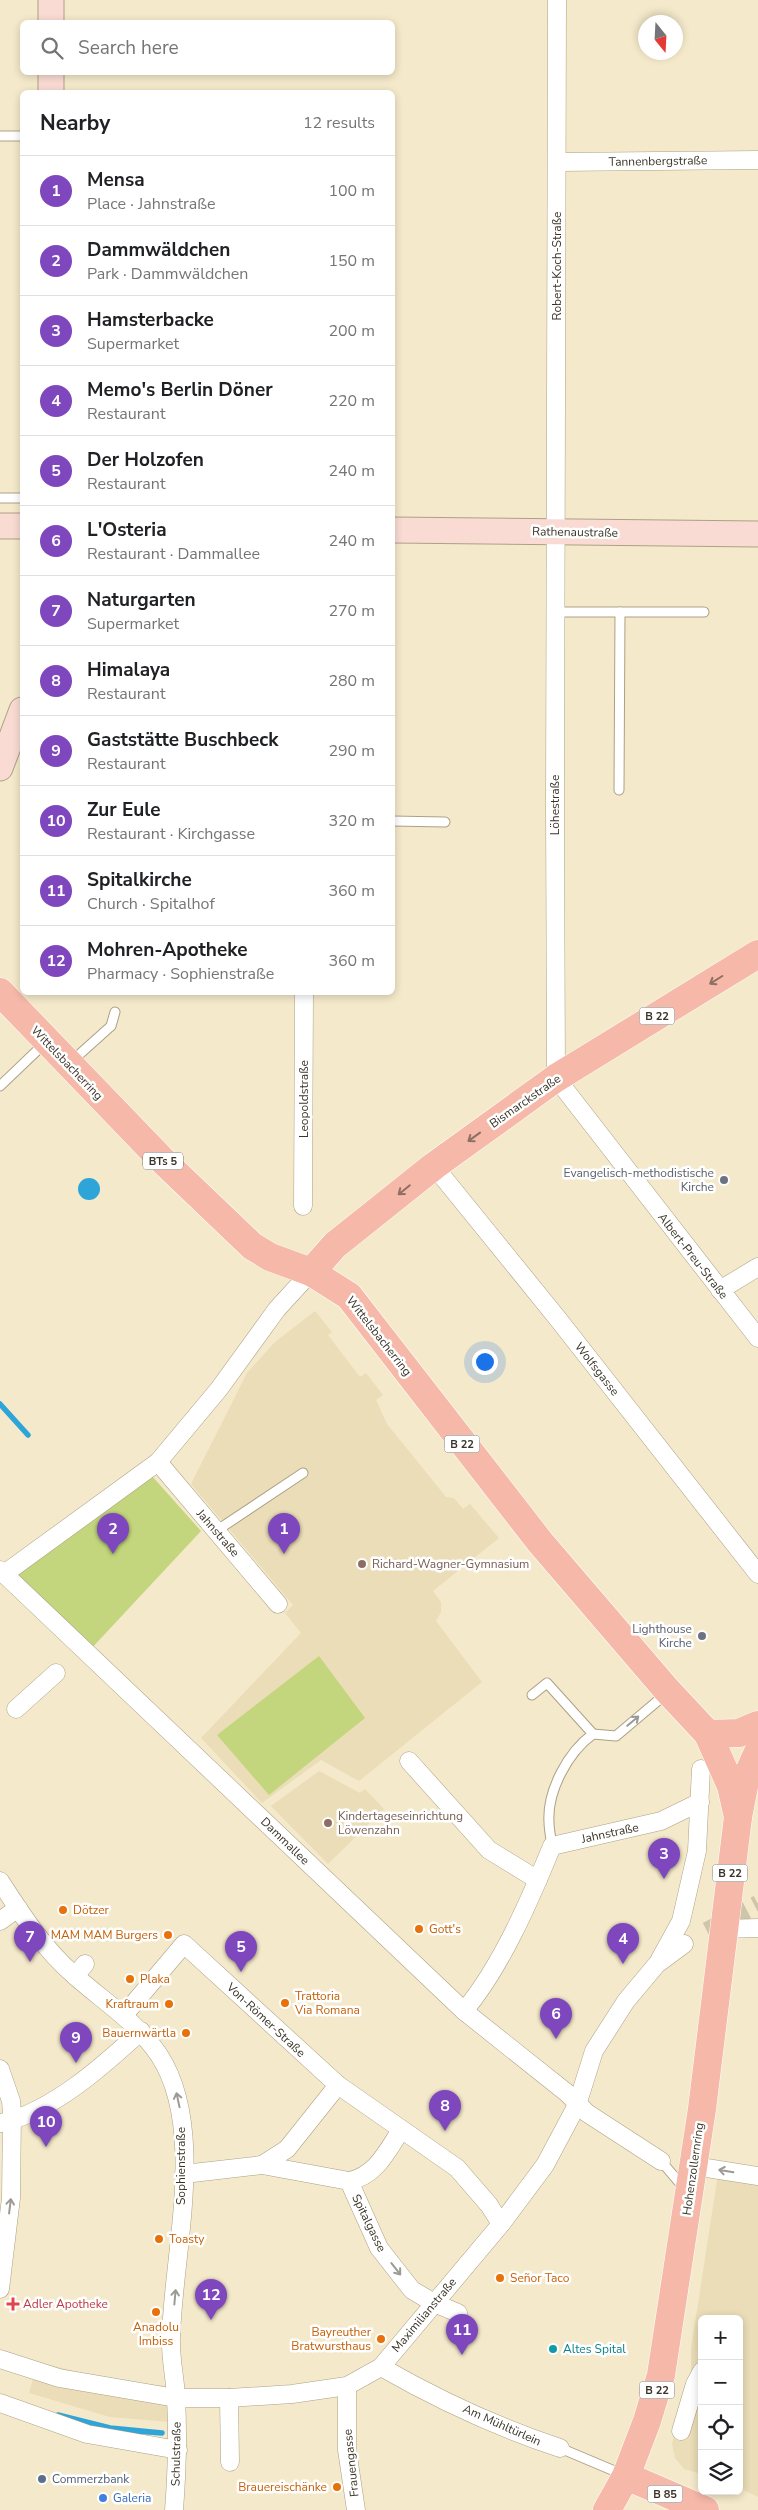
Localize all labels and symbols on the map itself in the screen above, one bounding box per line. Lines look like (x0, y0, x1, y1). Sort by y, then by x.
north arrow (638, 15, 683, 60)
street label: Tannenbergstraße (609, 152, 707, 170)
street label: Robert-Koch-Straße (549, 212, 565, 320)
street label: Rathenaustraße (532, 523, 618, 541)
street label: Löhestraße (547, 775, 563, 835)
one-way arrow (710, 975, 724, 985)
road number: B 22 (640, 1008, 674, 1024)
street label: Wittelsbacherring (27, 1022, 107, 1104)
street label: Leopoldstraße (296, 1060, 312, 1138)
street label: Bismarckstraße (486, 1071, 564, 1131)
one-way arrow (467, 1132, 481, 1142)
road number: BTs 5 (143, 1152, 183, 1170)
place label: Evangelisch-methodistische Kirche (564, 1165, 714, 1195)
marker: Evangelisch-methodistische Kirche (718, 1174, 730, 1186)
one-way arrow (397, 1185, 411, 1195)
street label: Albert-Preu-Straße (654, 1210, 732, 1302)
street label: Wittelsbacherring (343, 1293, 415, 1379)
street label: Wolfsgasse (571, 1339, 623, 1399)
your location (472, 1349, 498, 1375)
road number: B 22 (444, 1436, 480, 1452)
street label: Jahnstraße (192, 1505, 243, 1560)
pin: 2 (97, 1513, 129, 1554)
pin: 1 (268, 1513, 300, 1554)
place label: Richard-Wagner-Gymnasium (372, 1556, 529, 1572)
marker: Richard-Wagner-Gymnasium (356, 1558, 368, 1570)
place label: Lighthouse Kirche (632, 1621, 692, 1651)
marker: Lighthouse Kirche (696, 1630, 708, 1642)
one-way arrow (627, 1716, 640, 1727)
place label: Kindertageseinrichtung Löwenzahn (338, 1808, 463, 1838)
street label: Dammallee (257, 1814, 313, 1868)
marker: Kindertageseinrichtung Löwenzahn (322, 1817, 334, 1829)
street label: Jahnstraße (579, 1819, 640, 1847)
pin: 3 (648, 1838, 680, 1879)
road number: B 22 (712, 1865, 748, 1882)
place label: Dötzer (73, 1902, 110, 1918)
marker: Dötzer (57, 1904, 69, 1916)
pin: 7 (14, 1921, 46, 1962)
place label: Gott's (429, 1921, 461, 1937)
marker: Gott's (413, 1923, 425, 1935)
pin: 4 (607, 1923, 639, 1964)
place label: MAM MAM Burgers (51, 1927, 158, 1943)
marker: MAM MAM Burgers (162, 1929, 174, 1941)
pin: 5 (225, 1931, 257, 1972)
place label: Plaka (140, 1971, 170, 1987)
marker: Plaka (124, 1973, 136, 1985)
street label: Von-Römer-Straße (222, 1979, 309, 2061)
place label: Trattoria Via Romana (294, 1988, 360, 2018)
place label: Kraftraum (105, 1996, 159, 2012)
marker: Trattoria Via Romana (279, 1997, 291, 2009)
marker: Kraftraum (163, 1998, 175, 2010)
pin: 6 (540, 1998, 572, 2039)
pin: 9 (60, 2022, 92, 2063)
place label: Bauernwärtla (102, 2025, 176, 2041)
marker: Bauernwärtla (180, 2027, 192, 2039)
pin: 8 (429, 2090, 461, 2131)
one-way arrow (173, 2092, 182, 2108)
pin: 10 (30, 2106, 62, 2147)
street label: Hohenzollernring (679, 2122, 707, 2216)
street label: Sophienstraße (173, 2127, 189, 2205)
one-way arrow (718, 2166, 734, 2176)
street label: Spitalgasse (348, 2191, 390, 2255)
one-way arrow (5, 2198, 15, 2214)
place label: Toasty (169, 2231, 205, 2247)
marker: Toasty (153, 2233, 165, 2245)
one-way arrow (390, 2262, 401, 2275)
place label: Señor Taco (510, 2270, 570, 2286)
marker: Señor Taco (494, 2272, 506, 2284)
street label: Maximilianstraße (388, 2274, 460, 2356)
pin: 12 (195, 2279, 227, 2320)
one-way arrow (170, 2289, 180, 2305)
place label: Adler Apotheke (23, 2296, 108, 2312)
marker: Adler Apotheke (7, 2298, 19, 2310)
marker: Anadolu Imbiss (150, 2306, 162, 2318)
pin: 11 (446, 2314, 478, 2355)
place label: Anadolu Imbiss (133, 2319, 179, 2349)
place label: Bayreuther Bratwursthaus (291, 2324, 372, 2354)
marker: Bayreuther Bratwursthaus (375, 2333, 387, 2345)
place label: Altes Spital (563, 2341, 626, 2357)
marker: Altes Spital (547, 2343, 559, 2355)
road number: B 22 (640, 2382, 674, 2398)
street label: Am Mühltürlein (460, 2401, 544, 2449)
street label: Schulstraße (167, 2422, 185, 2486)
street label: Frauengasse (339, 2428, 363, 2498)
place label: Commerzbank (52, 2471, 130, 2487)
marker: Commerzbank (36, 2473, 48, 2485)
place label: Brauereischänke (238, 2479, 327, 2495)
marker: Brauereischänke (331, 2481, 343, 2493)
road number: B 85 (648, 2486, 682, 2502)
place label: Galeria (113, 2490, 151, 2506)
marker: Galeria (97, 2492, 109, 2504)

